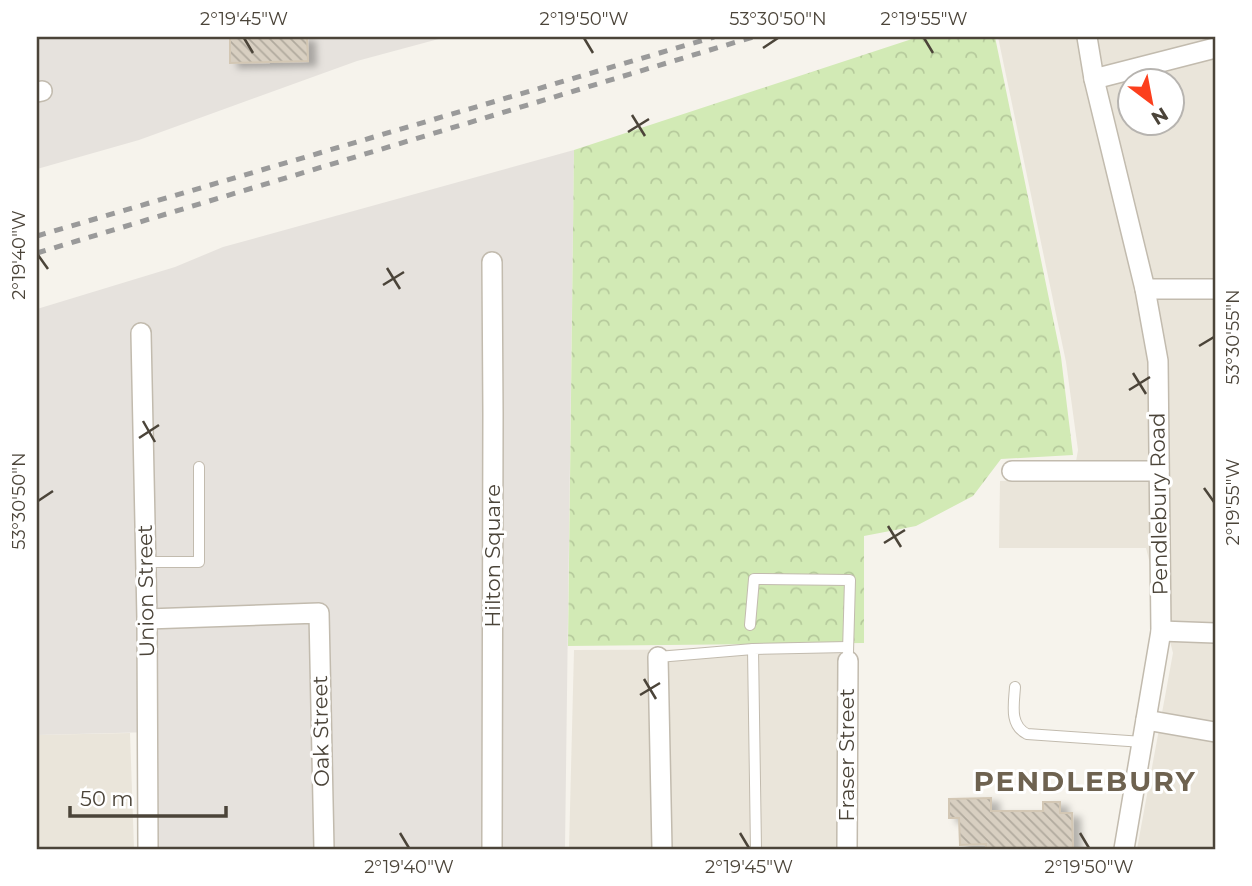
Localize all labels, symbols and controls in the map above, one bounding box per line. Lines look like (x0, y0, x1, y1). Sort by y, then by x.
text: 2°19'45"W (200, 8, 288, 30)
text: 2°19'50"W (540, 8, 628, 30)
text: 53°30'50"N (729, 8, 827, 30)
text: 2°19'55"W (881, 8, 967, 30)
north arrow (1116, 66, 1186, 136)
text: N (1147, 102, 1172, 130)
text: 2°19'40"W (8, 210, 30, 300)
text: 53°30'55"N (1222, 289, 1244, 385)
street label: Pendlebury Road (1144, 412, 1173, 596)
text: 53°30'50"N (8, 452, 30, 550)
text: 2°19'55"W (1222, 459, 1244, 545)
street label: Hilton Square (480, 484, 505, 628)
street label: Union Street (132, 524, 159, 658)
street label: Oak Street (307, 675, 334, 787)
street label: Fraser Street (834, 688, 859, 822)
district label: PENDLEBURY (973, 764, 1197, 798)
scale bar (70, 774, 226, 818)
text: 50 m (80, 786, 134, 811)
text: 2°19'40"W (364, 856, 454, 878)
text: 2°19'45"W (705, 856, 793, 878)
text: 2°19'50"W (1045, 856, 1133, 878)

